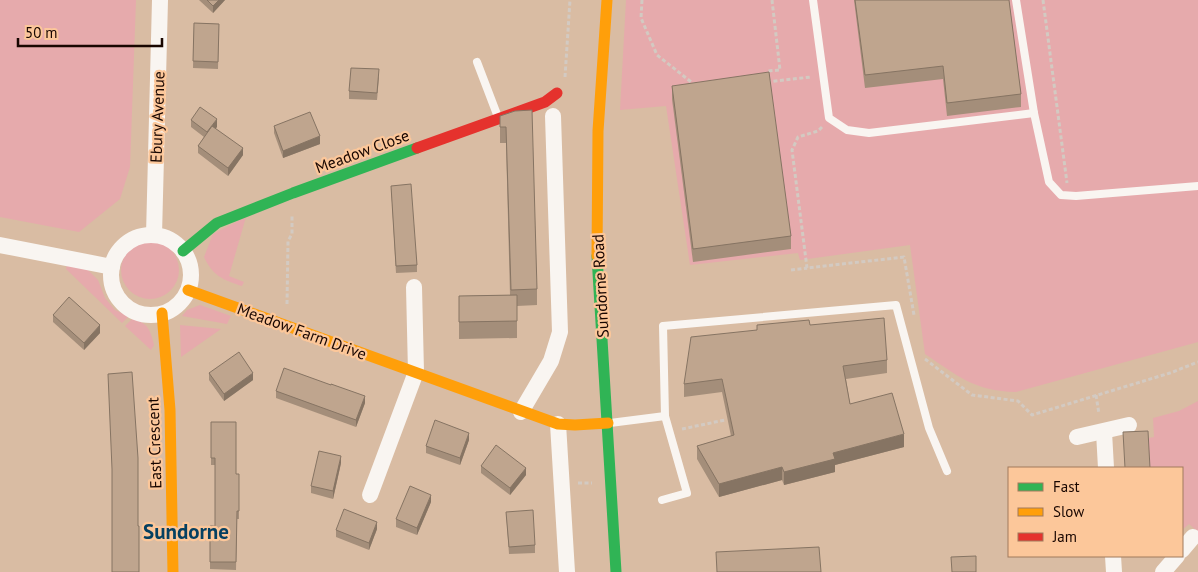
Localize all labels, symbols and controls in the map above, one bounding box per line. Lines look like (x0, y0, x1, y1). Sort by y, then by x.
scale bar (18, 15, 161, 47)
text: 50 m (25, 23, 58, 42)
street label: Ebury Avenue (145, 71, 169, 163)
street label: Meadow Close (312, 125, 412, 177)
street label: Sundorne Road (587, 234, 613, 338)
street label: Meadow Farm Drive (235, 298, 369, 364)
street label: East Crescent (142, 396, 166, 489)
legend (1008, 467, 1183, 557)
text: Fast (1053, 477, 1080, 496)
text: Slow (1053, 502, 1084, 521)
district label: Sundorne (143, 518, 229, 545)
text: Jam (1052, 527, 1077, 546)

